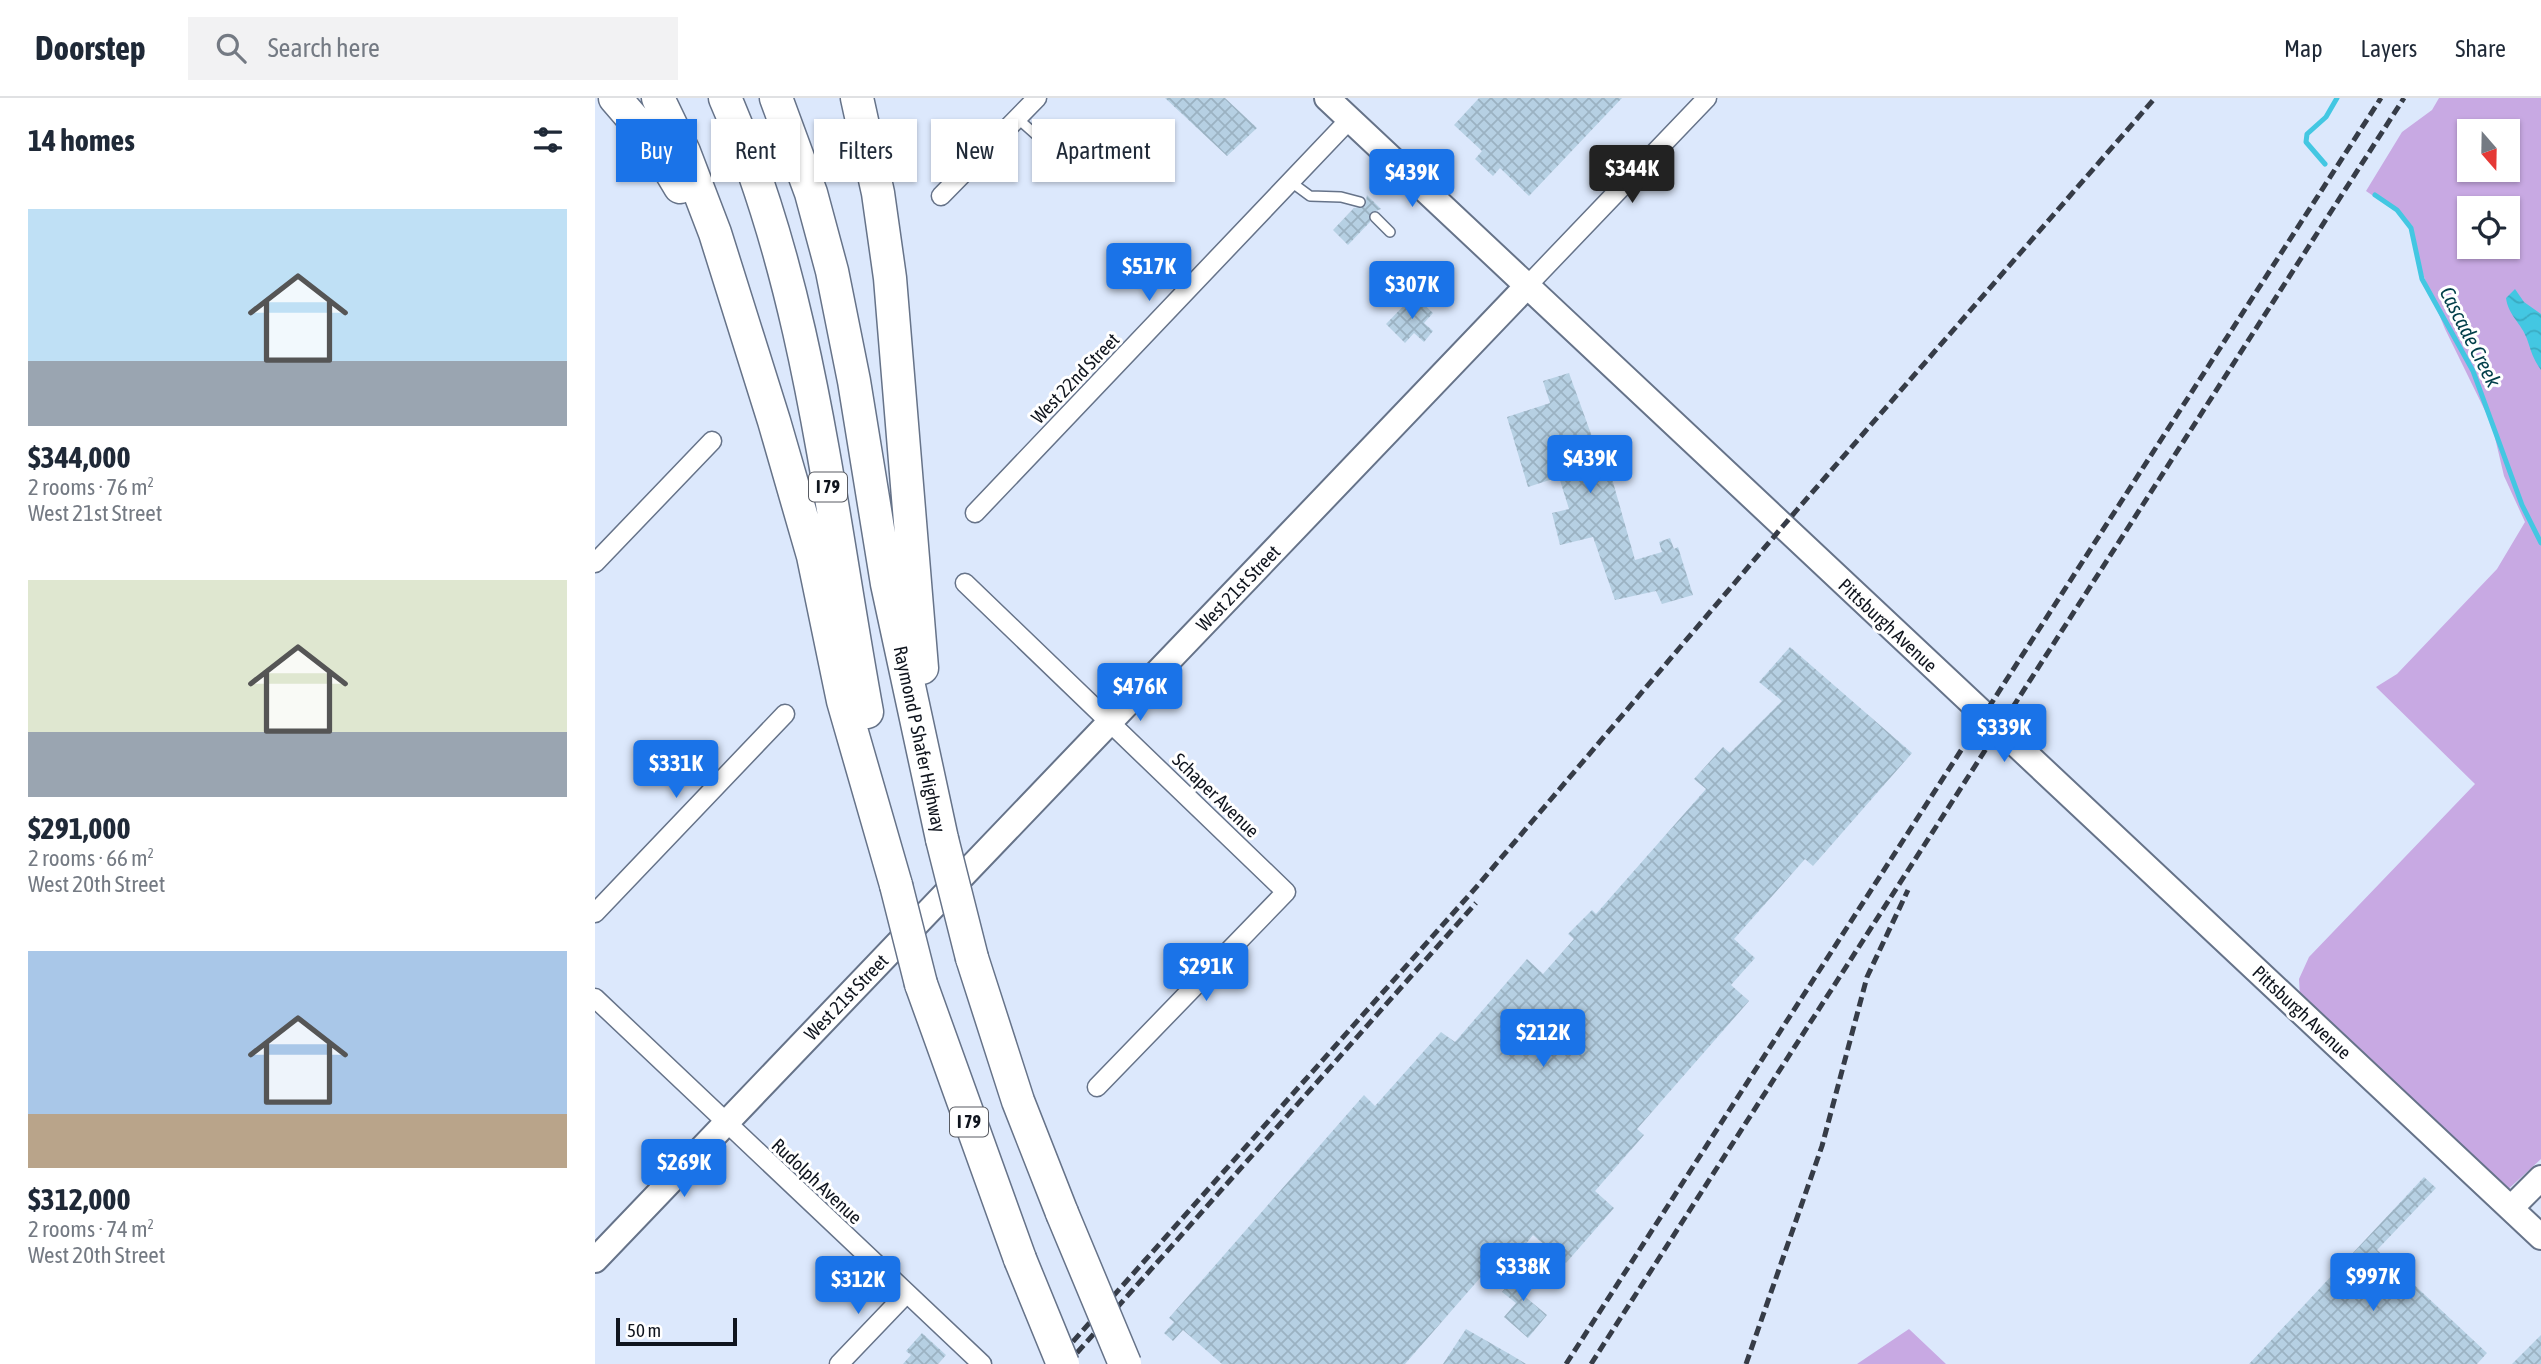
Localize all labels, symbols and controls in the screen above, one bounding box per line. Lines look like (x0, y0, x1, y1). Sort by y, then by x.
search box (188, 17, 678, 80)
text: Doorstep (35, 29, 146, 67)
icon: search (212, 29, 250, 67)
text: Search here (268, 33, 380, 63)
text: Map (2284, 35, 2323, 62)
text: Layers (2361, 35, 2417, 62)
text: Share (2455, 35, 2506, 62)
chip: Buy (616, 119, 697, 182)
chip: Rent (711, 119, 800, 182)
chip: Filters (814, 119, 917, 182)
chip: New (931, 119, 1018, 182)
chip: Apartment (1032, 119, 1175, 182)
north arrow (2457, 119, 2520, 182)
map controls (2457, 119, 2520, 259)
icon: filters (529, 121, 567, 159)
text: 14 homes (28, 123, 135, 157)
pin: $344K (1583, 146, 1681, 205)
pin: $439K (1363, 150, 1461, 209)
text: $344K (1605, 155, 1659, 181)
text: $439K (1385, 159, 1439, 185)
button: locate (2457, 196, 2520, 259)
pin: $517K (1100, 244, 1198, 303)
text: $517K (1122, 253, 1176, 279)
icon: home (235, 255, 361, 381)
pin: $307K (1363, 262, 1461, 321)
text: $307K (1385, 271, 1439, 297)
water label: Cascade Creek (2435, 282, 2507, 391)
street label: West 22nd Street (1026, 328, 1124, 428)
pin: $439K (1541, 436, 1639, 495)
text: $344,000 (28, 440, 131, 474)
text: $439K (1563, 445, 1617, 471)
road number: I 79 (809, 472, 847, 502)
text: 2 rooms · 76 m² (28, 474, 154, 500)
text: West 21st Street (28, 500, 162, 526)
street label: West 21st Street (1192, 540, 1284, 636)
street label: Pittsburgh Avenue (1834, 574, 1942, 676)
icon: home (235, 626, 361, 752)
street label: Raymond P Shafer Highway (889, 644, 951, 834)
pin: $476K (1091, 664, 1189, 723)
text: $476K (1113, 673, 1167, 699)
pin: $339K (1955, 704, 2053, 764)
text: $339K (1977, 714, 2031, 740)
pin: $331K (627, 740, 725, 800)
street label: Schaper Avenue (1168, 748, 1264, 842)
text: $331K (649, 750, 703, 776)
text: $291,000 (28, 811, 131, 845)
text: 2 rooms · 66 m² (28, 845, 154, 871)
text: West 20th Street (28, 871, 165, 897)
pin: $291K (1157, 944, 1255, 1003)
street label: West 21st Street (800, 949, 892, 1045)
text: $291K (1179, 953, 1233, 979)
street label: Pittsburgh Avenue (2248, 961, 2356, 1063)
icon: home (235, 997, 361, 1123)
pin: $212K (1494, 1010, 1592, 1069)
text: $212K (1516, 1019, 1570, 1045)
road number: I 79 (950, 1107, 988, 1136)
street label: Rudolph Avenue (767, 1134, 867, 1228)
pin: $269K (635, 1140, 733, 1199)
text: $269K (657, 1149, 711, 1175)
text: $312,000 (28, 1182, 131, 1216)
text: 2 rooms · 74 m² (28, 1216, 154, 1242)
text: West 20th Street (28, 1242, 165, 1268)
pin: $338K (1474, 1244, 1572, 1303)
text: $338K (1496, 1253, 1550, 1279)
pin: $997K (2324, 1254, 2422, 1313)
pin: $312K (809, 1256, 907, 1316)
text: $997K (2346, 1263, 2400, 1289)
text: $312K (831, 1266, 885, 1292)
scale bar (616, 1315, 737, 1347)
text: 50 m (627, 1319, 661, 1341)

